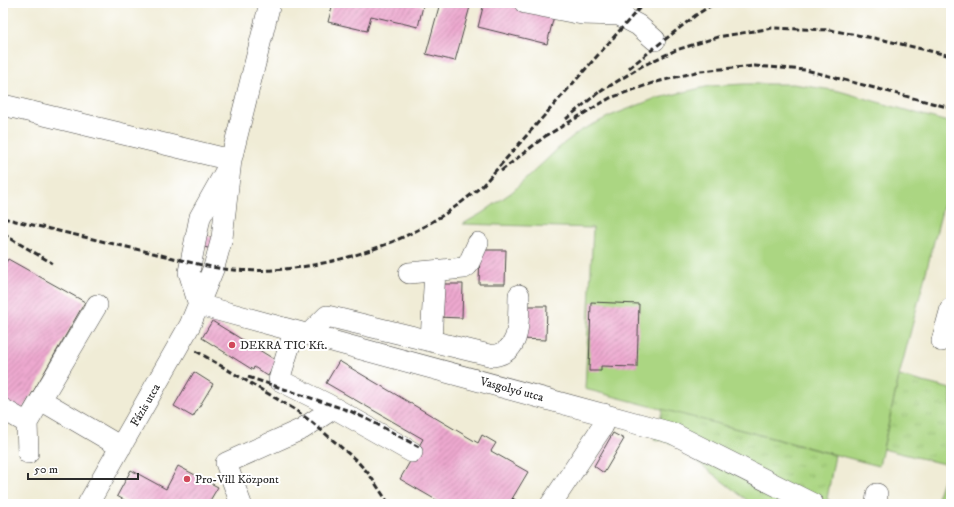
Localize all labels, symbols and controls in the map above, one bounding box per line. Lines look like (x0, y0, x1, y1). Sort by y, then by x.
place label: DEKRA TIC Kft. (240, 338, 327, 353)
marker: DEKRA TIC Kft. (227, 340, 237, 350)
street label: Vasgolyó utca (478, 374, 546, 405)
street label: Fázis utca (127, 380, 164, 429)
scale bar (28, 455, 138, 481)
text: 50 m (34, 462, 58, 477)
place label: Pro-Vill Központ (195, 472, 279, 487)
marker: Pro-Vill Központ (182, 474, 192, 484)

